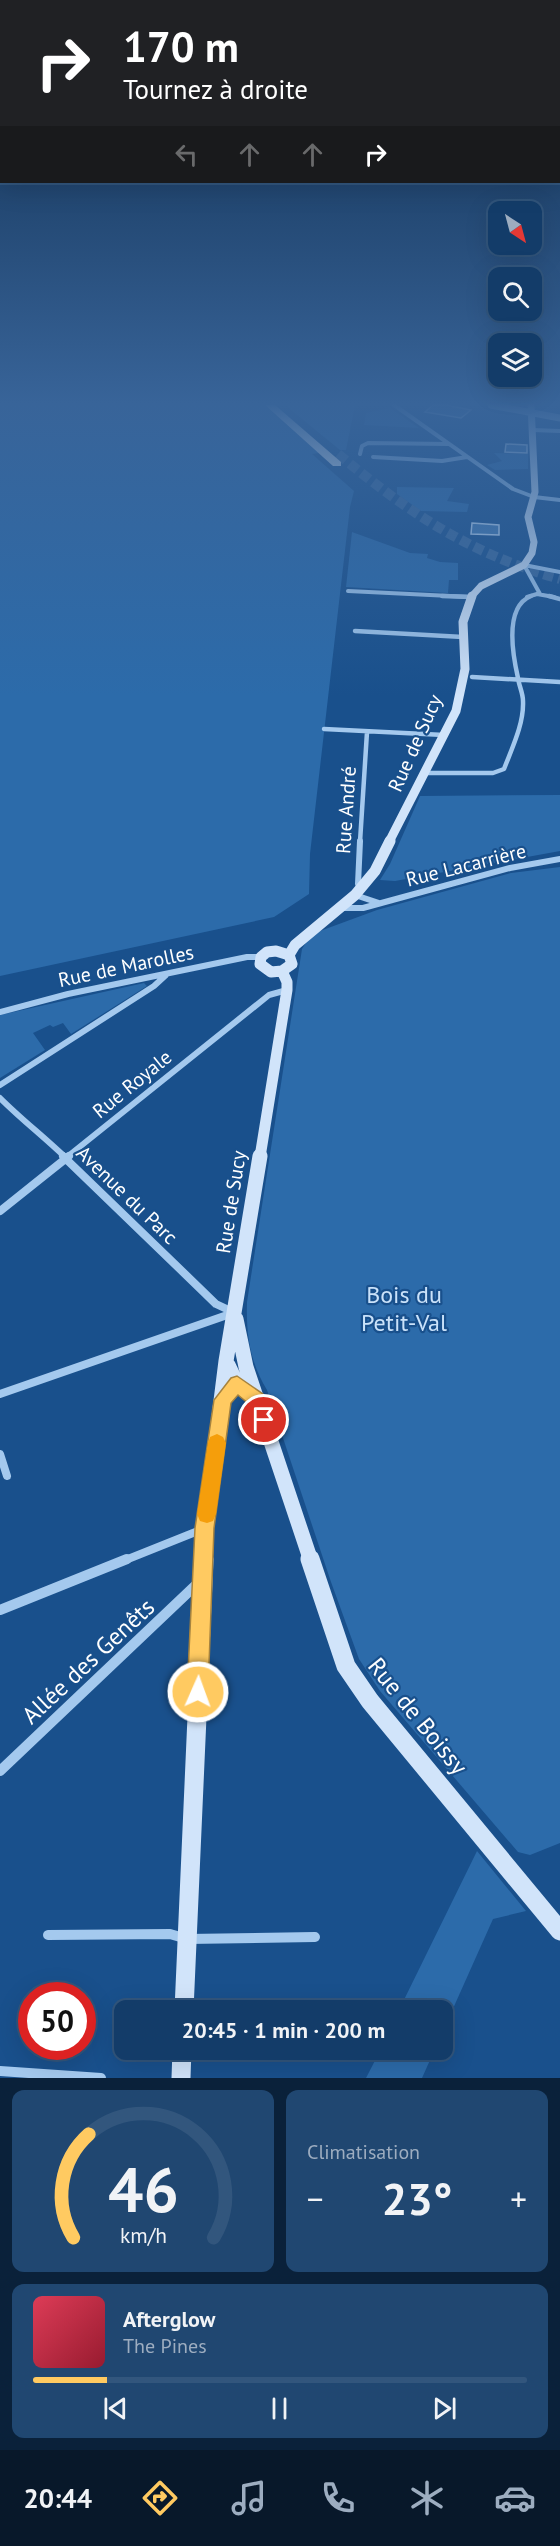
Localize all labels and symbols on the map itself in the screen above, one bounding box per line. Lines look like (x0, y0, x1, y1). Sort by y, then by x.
north arrow (488, 201, 542, 255)
street label: Rue de Sucy (382, 690, 448, 796)
street label: Rue André (330, 765, 362, 855)
street label: Rue Lacarrière (403, 838, 529, 892)
street label: Rue de Marolles (56, 939, 196, 993)
street label: Rue Royale (87, 1044, 177, 1124)
street label: Avenue du Parc (71, 1140, 183, 1250)
street label: Rue de Sucy (210, 1148, 252, 1255)
park label: Bois du Petit-Val (361, 1279, 447, 1338)
pin (238, 1394, 289, 1445)
street label: Allée des Genêts (15, 1591, 161, 1731)
street label: Rue de Boissy (361, 1651, 475, 1781)
position arrow (166, 1660, 230, 1724)
speed limit sign: 50 (18, 1982, 96, 2060)

